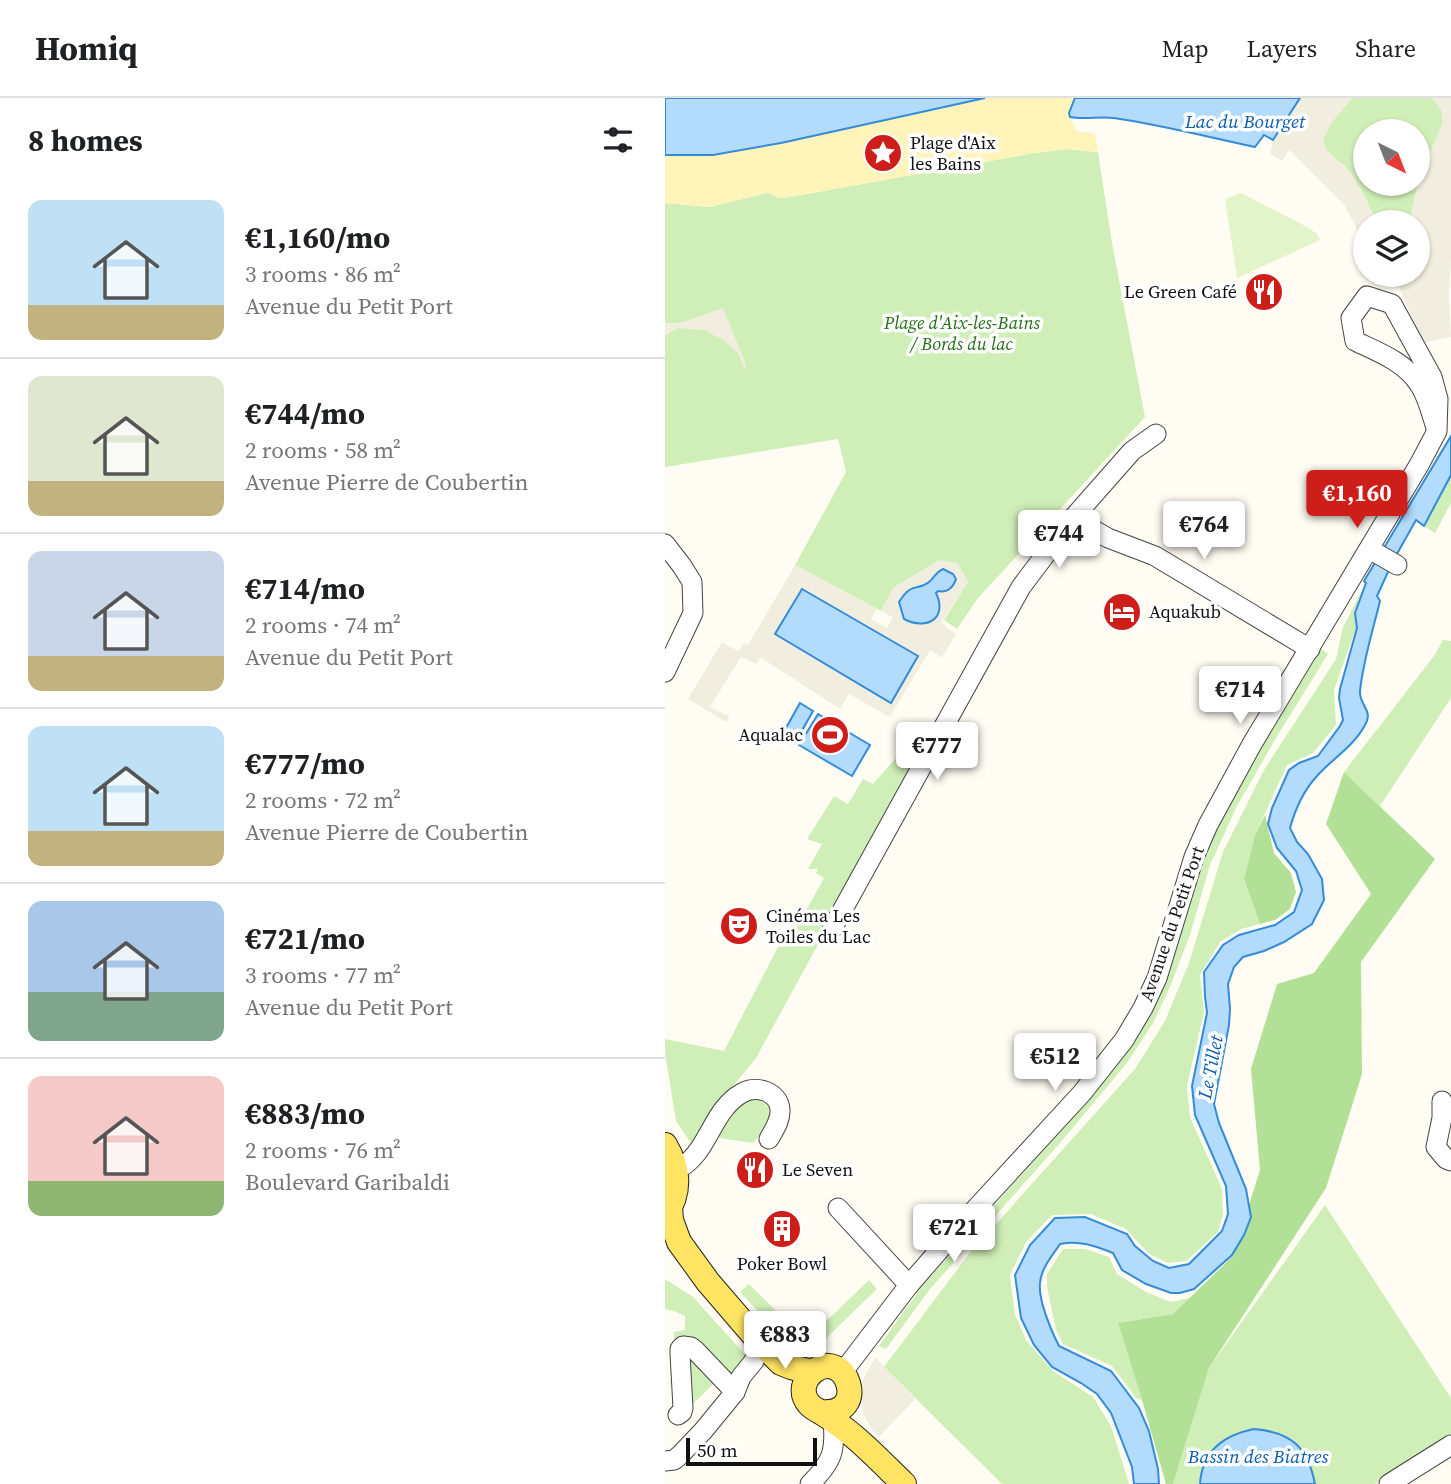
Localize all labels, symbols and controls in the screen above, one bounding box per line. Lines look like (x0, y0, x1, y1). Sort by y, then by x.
text: Homiq (35, 26, 138, 71)
text: Map (1162, 32, 1209, 65)
text: Layers (1247, 32, 1317, 65)
text: Share (1355, 32, 1416, 65)
water label: Lac du Bourget (1184, 108, 1306, 134)
north arrow (1353, 119, 1430, 196)
map controls (1353, 119, 1430, 287)
text: 8 homes (28, 120, 143, 161)
icon: filters (599, 121, 637, 159)
place label: Plage d'Aix les Bains (910, 130, 996, 176)
place icon: Plage d'Aix les Bains (862, 132, 904, 174)
button: layers (1353, 210, 1430, 287)
text: €1,160/mo (245, 217, 390, 258)
icon: home (84, 228, 168, 312)
text: 3 rooms · 86 m² (245, 258, 401, 290)
restaurant icon: Le Green Café (1243, 271, 1285, 313)
place label: Le Green Café (1124, 279, 1237, 304)
text: Avenue du Petit Port (245, 290, 453, 322)
park label: Plage d'Aix-les-Bains / Bords du lac (883, 310, 1040, 356)
text: €744/mo (245, 393, 365, 434)
icon: home (84, 404, 168, 488)
text: 2 rooms · 58 m² (245, 434, 401, 466)
text: Avenue Pierre de Coubertin (245, 466, 528, 498)
pin: €1,160 (1300, 470, 1414, 530)
text: €1,160 (1322, 477, 1392, 509)
pin: €764 (1163, 502, 1245, 561)
text: €764 (1179, 508, 1229, 540)
pin: €744 (1018, 510, 1100, 570)
text: €744 (1034, 517, 1084, 549)
text: €714/mo (245, 568, 365, 609)
icon: home (84, 579, 168, 663)
hotel icon: Aquakub (1101, 591, 1143, 633)
place label: Aquakub (1149, 599, 1221, 624)
text: 2 rooms · 74 m² (245, 609, 401, 641)
text: Avenue du Petit Port (245, 641, 453, 673)
pin: €714 (1199, 666, 1281, 726)
text: €714 (1215, 673, 1265, 705)
sports icon: Aqualac (809, 714, 851, 756)
place label: Aqualac (739, 722, 803, 747)
pin: €777 (896, 722, 978, 782)
text: €777 (912, 729, 962, 761)
text: €777/mo (245, 743, 365, 784)
icon: home (84, 754, 168, 838)
text: 2 rooms · 72 m² (245, 784, 401, 816)
text: Avenue Pierre de Coubertin (245, 816, 528, 848)
street label: Avenue du Petit Port (1133, 843, 1210, 1005)
place label: Cinéma Les Toiles du Lac (766, 903, 871, 949)
theatre icon: Cinéma Les Toiles du Lac (718, 905, 760, 947)
text: €721/mo (245, 918, 365, 959)
icon: home (84, 929, 168, 1013)
text: 3 rooms · 77 m² (245, 959, 401, 991)
text: Avenue du Petit Port (245, 991, 453, 1023)
water label: Le Tillet (1191, 1032, 1229, 1102)
pin: €512 (1014, 1034, 1096, 1093)
text: €512 (1030, 1040, 1080, 1072)
text: €883/mo (245, 1093, 365, 1134)
icon: home (84, 1104, 168, 1188)
text: 2 rooms · 76 m² (245, 1134, 401, 1166)
restaurant icon: Le Seven (734, 1149, 776, 1191)
place label: Le Seven (782, 1157, 853, 1182)
text: Boulevard Garibaldi (245, 1166, 450, 1198)
pin: €721 (913, 1204, 995, 1264)
building icon: Poker Bowl (761, 1208, 803, 1250)
text: €721 (929, 1211, 979, 1243)
place label: Poker Bowl (737, 1251, 827, 1276)
pin: €883 (744, 1312, 826, 1371)
text: €883 (760, 1318, 810, 1350)
scale bar (686, 1435, 817, 1467)
text: 50 m (697, 1437, 738, 1463)
water label: Bassin des Biatres (1187, 1443, 1328, 1469)

